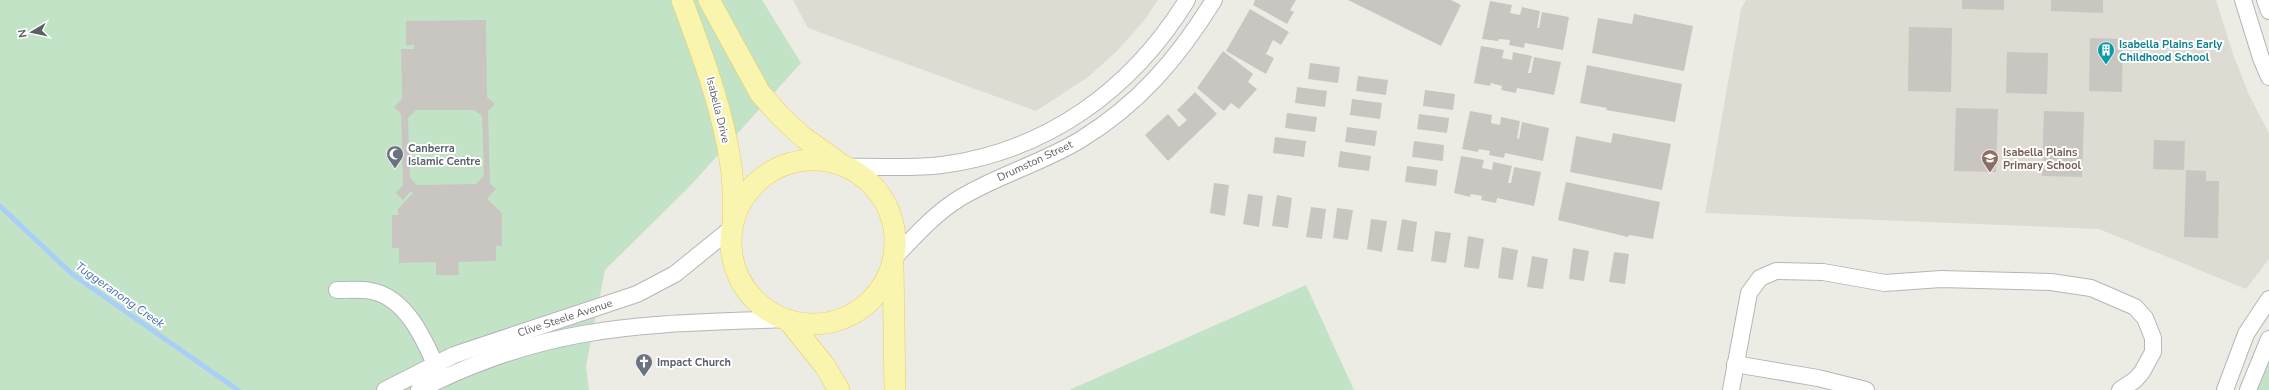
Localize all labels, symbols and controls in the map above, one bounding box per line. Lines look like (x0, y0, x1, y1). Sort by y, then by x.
north arrow (12, 12, 52, 52)
text: N (15, 28, 31, 39)
place label: Isabella Plains Early Childhood School (2119, 37, 2223, 65)
building icon: Isabella Plains Early Childhood School (2096, 40, 2116, 65)
street label: Isabella Drive (703, 75, 733, 145)
street label: Drumston Street (995, 137, 1075, 185)
place label: Canberra Islamic Centre (408, 141, 481, 169)
mosque icon: Canberra Islamic Centre (385, 144, 405, 169)
place label: Isabella Plains Primary School (2003, 145, 2081, 173)
school or university icon: Isabella Plains Primary School (1980, 148, 2000, 173)
water label: Tuggeranong Creek (72, 258, 169, 332)
street label: Clive Steele Avenue (516, 296, 615, 340)
church icon: Impact Church (634, 352, 654, 377)
place label: Impact Church (657, 355, 731, 370)

